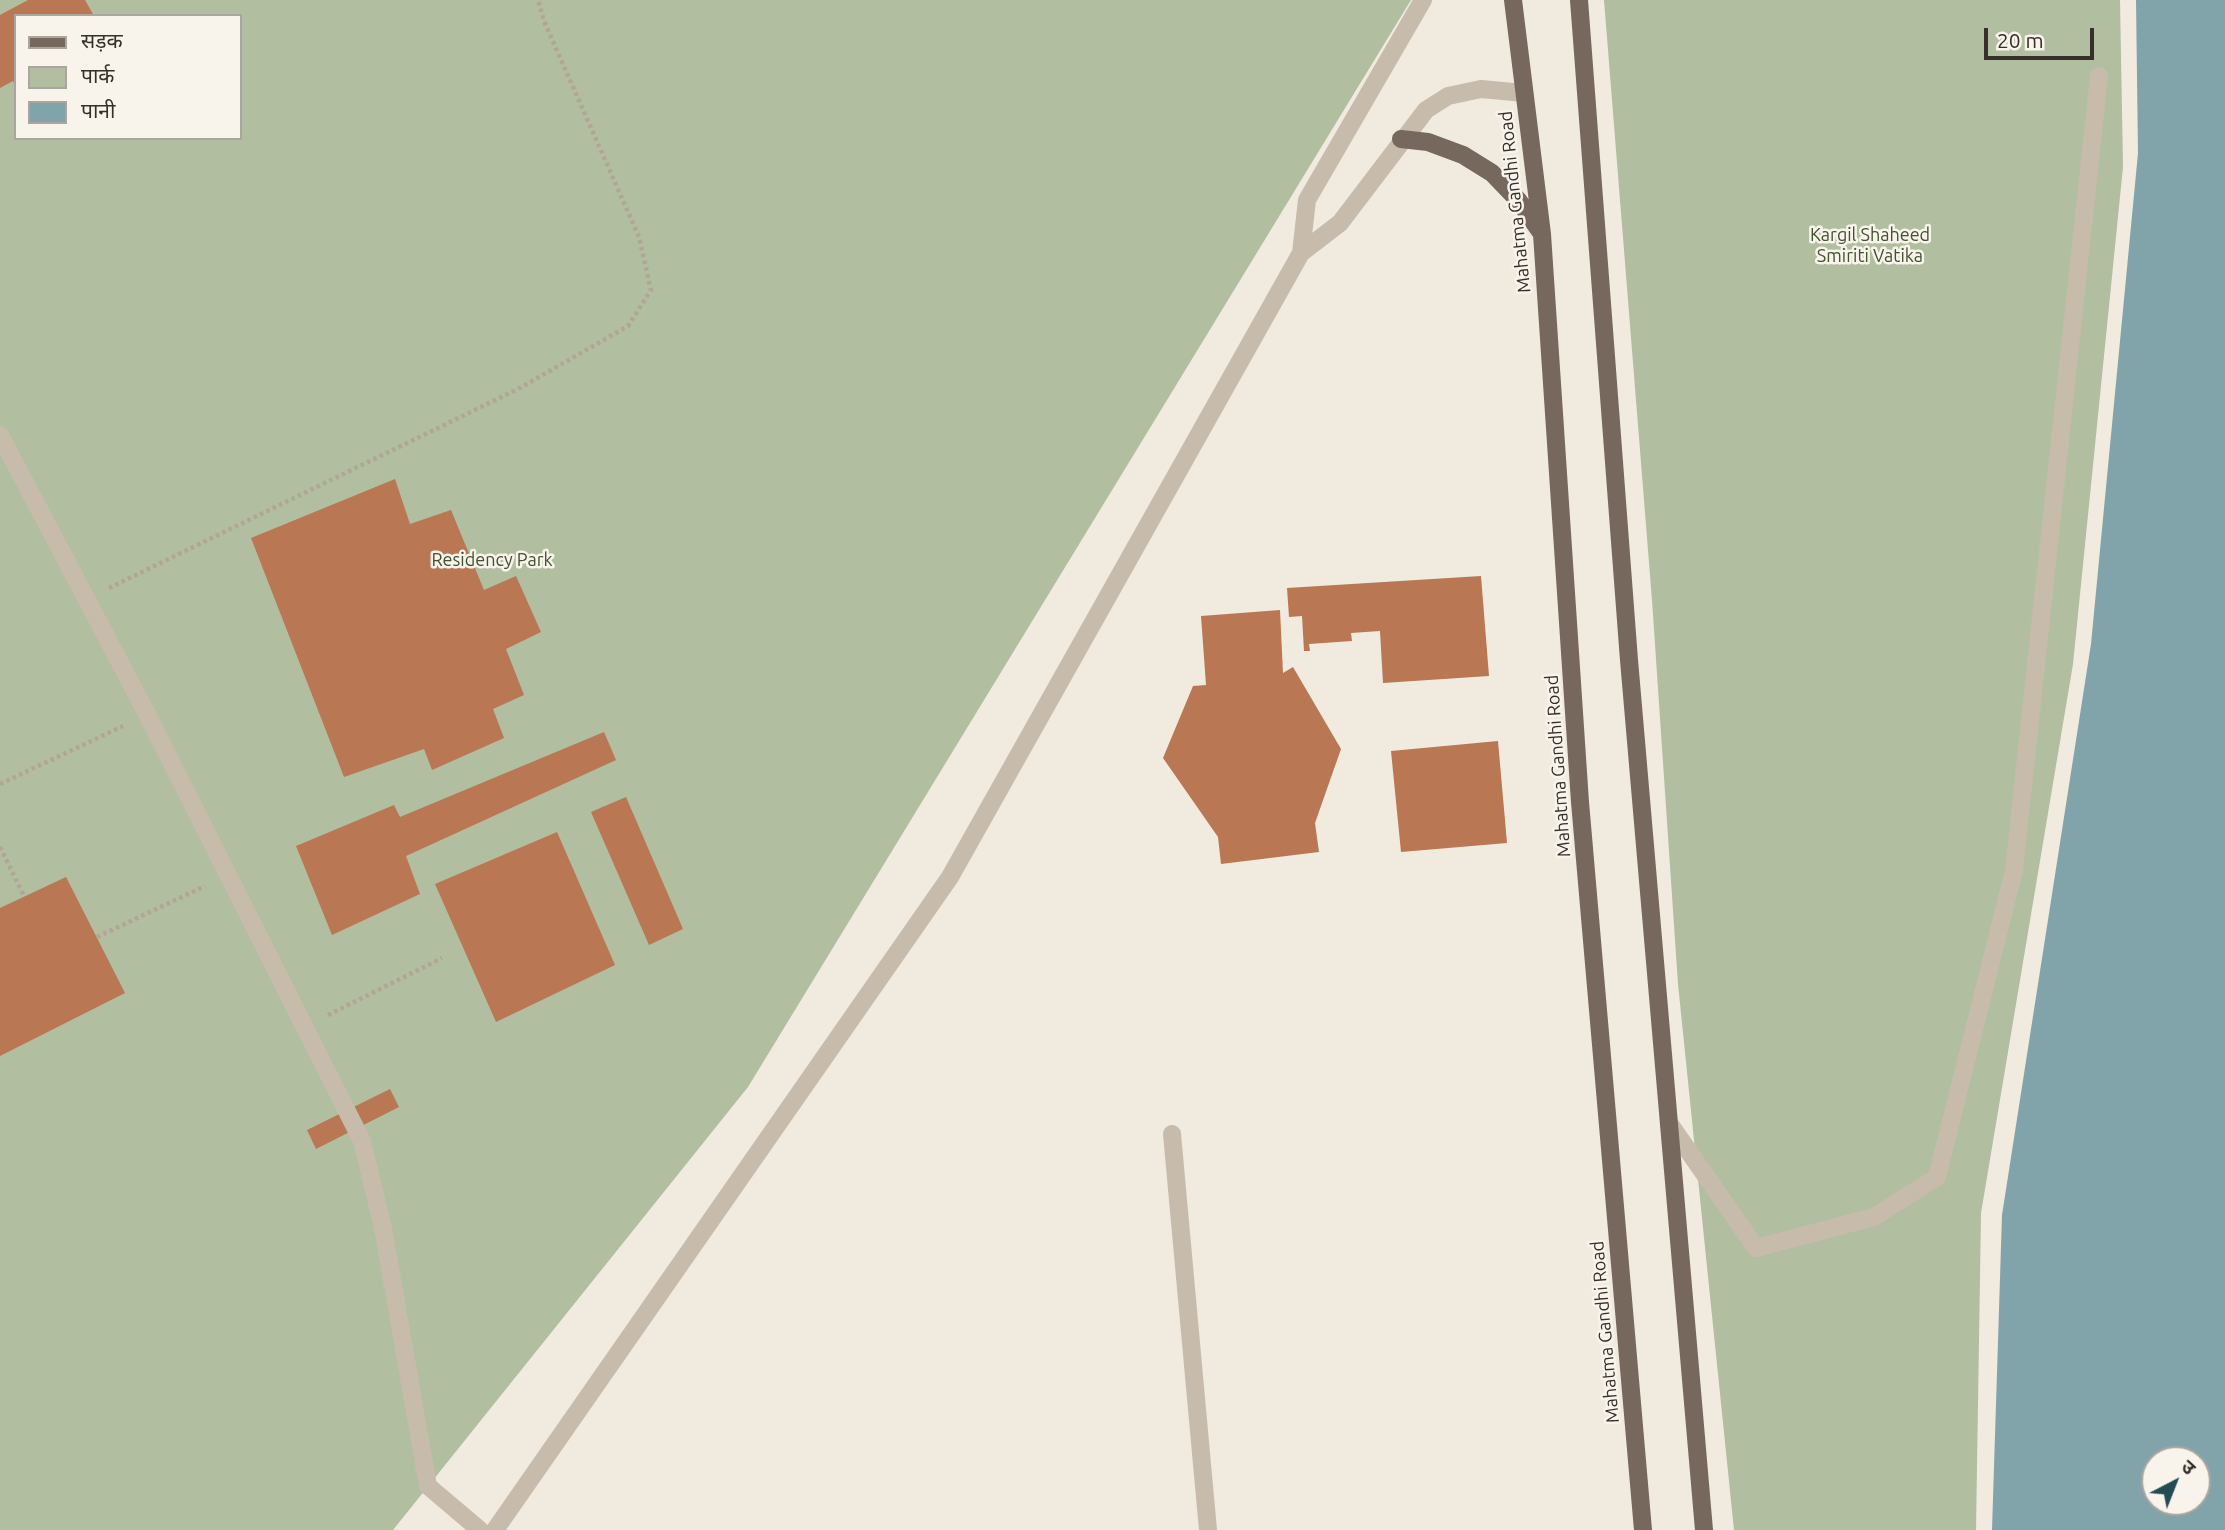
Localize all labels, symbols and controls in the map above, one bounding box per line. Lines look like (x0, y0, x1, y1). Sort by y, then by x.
legend (14, 14, 242, 140)
scale bar (1987, 14, 2097, 58)
text: सड़क (81, 28, 123, 52)
text: 20 m (1997, 28, 2044, 52)
text: पार्क (81, 63, 115, 87)
text: पानी (81, 98, 115, 122)
street label: Mahatma Gandhi Road (1495, 110, 1535, 294)
park label: Kargil Shaheed Smiriti Vatika (1810, 224, 1930, 266)
park label: Residency Park (431, 549, 553, 571)
street label: Mahatma Gandhi Road (1541, 674, 1575, 858)
street label: Mahatma Gandhi Road (1586, 1240, 1624, 1424)
north arrow (2141, 1446, 2211, 1516)
text: उ (2177, 1455, 2200, 1479)

